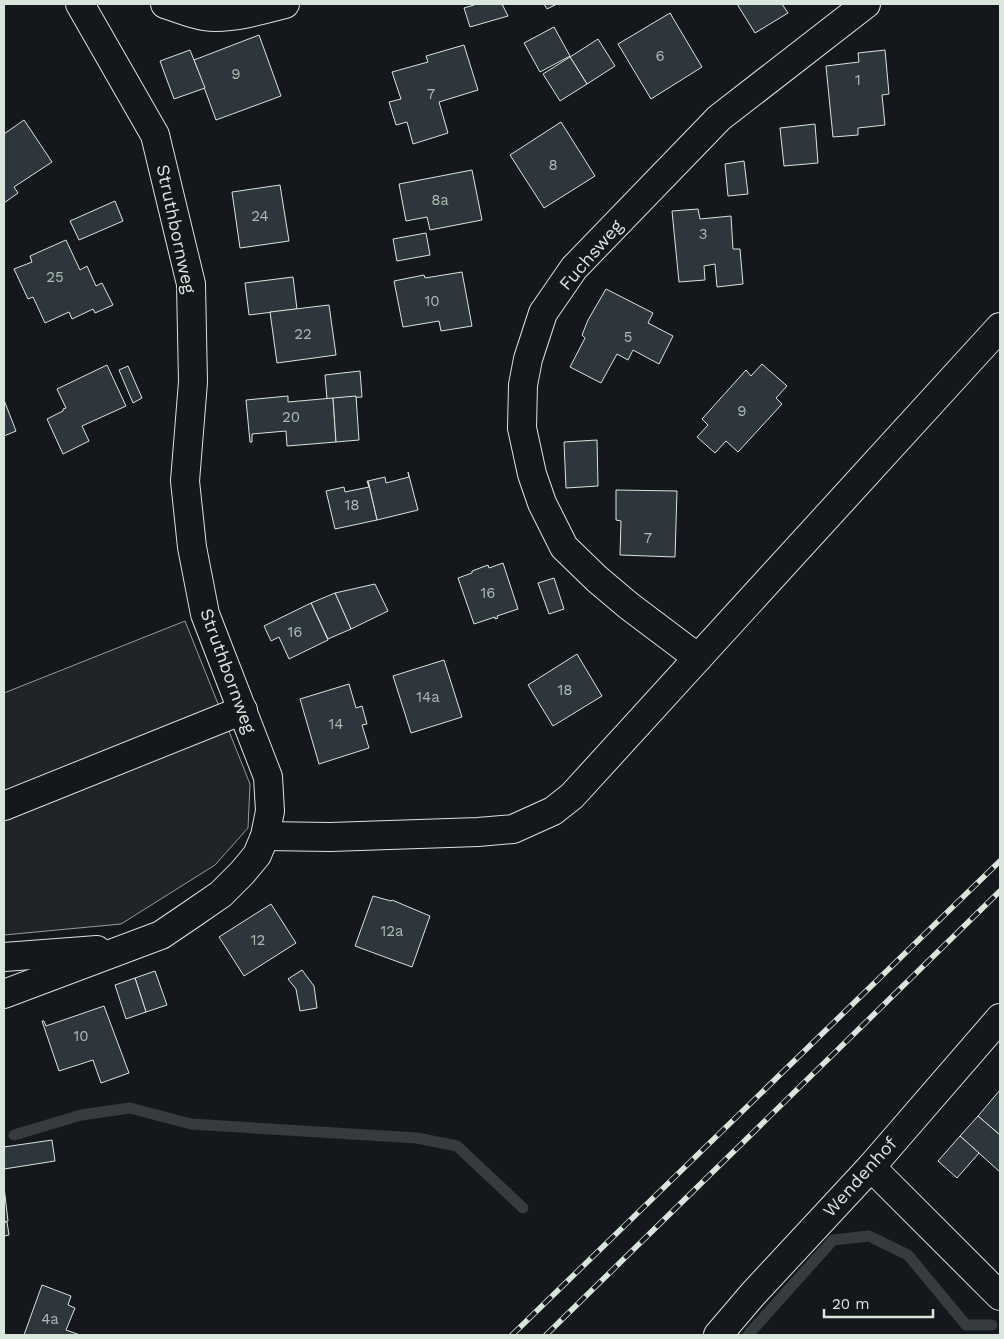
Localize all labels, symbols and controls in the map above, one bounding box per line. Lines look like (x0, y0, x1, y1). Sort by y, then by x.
house number: 6 (655, 47, 665, 65)
house number: 9 (231, 65, 241, 83)
house number: 1 (855, 71, 861, 89)
house number: 7 (427, 85, 435, 103)
house number: 8 (548, 156, 558, 174)
street label: Struthbornweg (153, 162, 201, 296)
house number: 8a (431, 191, 449, 209)
house number: 24 (251, 207, 269, 225)
street label: Fuchsweg (554, 215, 627, 294)
house number: 3 (699, 225, 707, 243)
house number: 25 (46, 268, 64, 286)
house number: 10 (424, 292, 440, 310)
house number: 22 (294, 325, 312, 343)
house number: 5 (624, 328, 632, 346)
house number: 9 (737, 402, 747, 420)
house number: 20 (282, 408, 300, 426)
house number: 18 (344, 496, 360, 514)
house number: 7 (644, 529, 652, 547)
house number: 16 (481, 584, 495, 602)
street label: Struthbornweg (196, 606, 261, 737)
house number: 16 (288, 623, 302, 641)
house number: 18 (557, 681, 573, 699)
house number: 14a (416, 688, 440, 706)
house number: 14 (328, 715, 344, 733)
house number: 12a (380, 922, 404, 940)
house number: 12 (251, 931, 265, 949)
house number: 10 (73, 1027, 89, 1045)
street label: Wendenhof (818, 1133, 901, 1221)
scale bar (824, 1286, 933, 1318)
text: 20 m (832, 1295, 870, 1313)
house number: 4a (41, 1310, 59, 1328)

